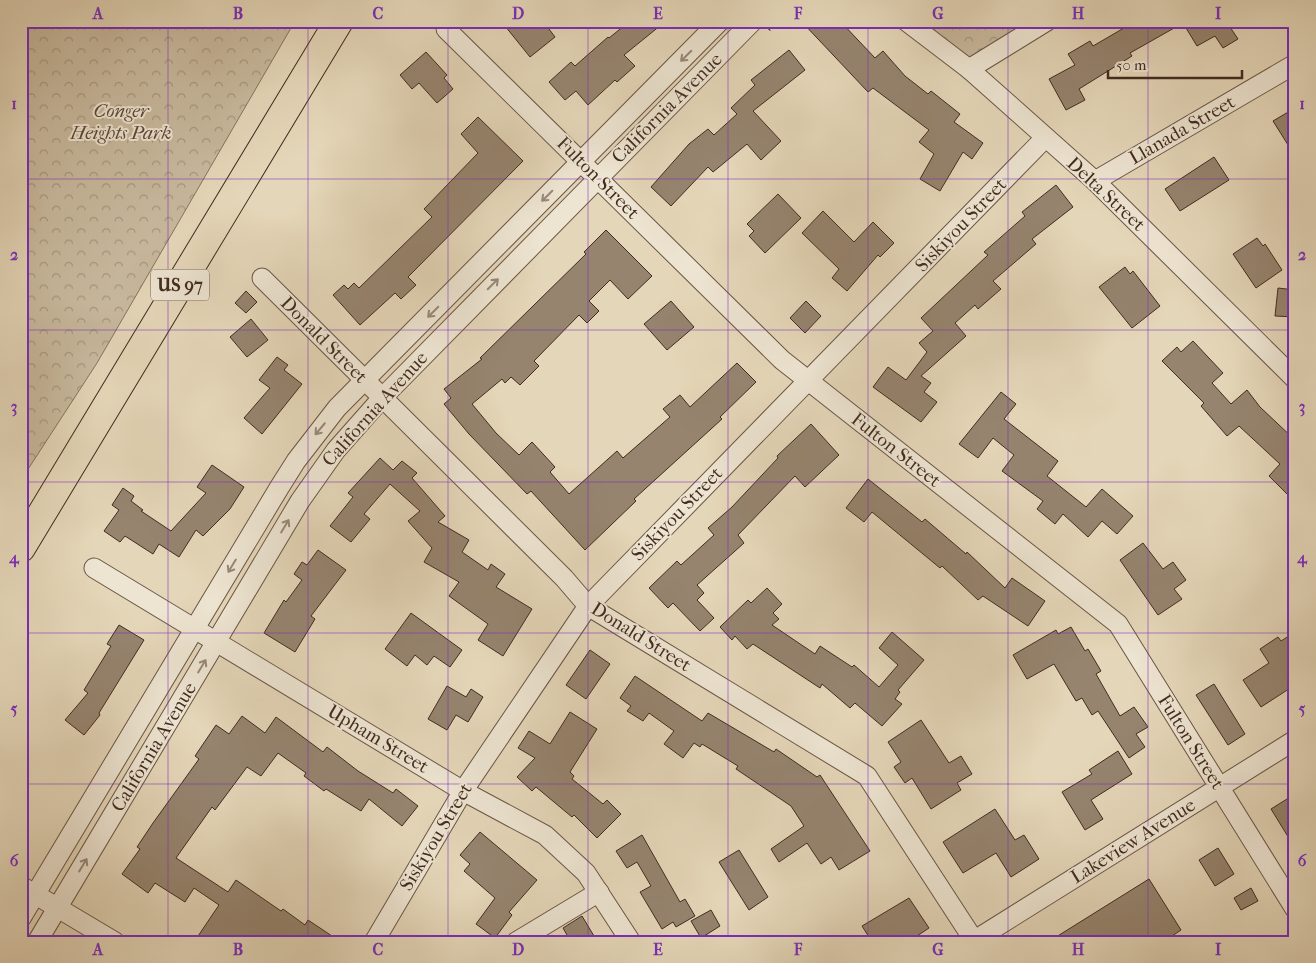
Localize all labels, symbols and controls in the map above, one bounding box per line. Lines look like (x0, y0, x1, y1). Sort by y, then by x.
text: A (92, 4, 104, 23)
text: B (233, 4, 243, 23)
text: C (373, 4, 384, 23)
text: D (512, 4, 524, 23)
text: E (653, 4, 663, 23)
text: F (793, 4, 803, 23)
text: G (932, 4, 944, 23)
text: H (1072, 4, 1085, 23)
text: I (1215, 4, 1222, 23)
street label: California Avenue (607, 48, 727, 168)
scale bar (1108, 48, 1242, 80)
one-way arrow (679, 50, 692, 62)
text: 50 m (1116, 56, 1147, 74)
street label: Llanada Street (1125, 91, 1239, 169)
text: 1 (11, 94, 17, 113)
text: 1 (1299, 94, 1305, 113)
park label: Conger Heights Park (70, 100, 171, 144)
street label: Fulton Street (552, 132, 644, 224)
street label: Delta Street (1062, 152, 1150, 236)
street label: Siskiyou Street (911, 173, 1011, 276)
one-way arrow (541, 190, 553, 202)
text: 2 (10, 245, 18, 264)
text: 2 (1298, 245, 1306, 264)
road number: US 97 (151, 270, 209, 300)
one-way arrow (487, 278, 499, 291)
street label: Donald Street (276, 292, 372, 388)
one-way arrow (427, 306, 439, 318)
street label: California Avenue (318, 347, 432, 471)
text: 3 (11, 397, 17, 417)
text: 3 (1299, 397, 1305, 417)
street label: Fulton Street (847, 408, 945, 492)
one-way arrow (315, 422, 326, 435)
street label: Siskiyou Street (627, 462, 727, 565)
one-way arrow (281, 520, 291, 534)
text: 4 (8, 548, 20, 568)
text: 4 (1296, 548, 1308, 568)
one-way arrow (227, 558, 237, 572)
street label: Donald Street (587, 598, 695, 677)
one-way arrow (198, 659, 208, 673)
street label: California Avenue (107, 678, 201, 816)
street label: Fulton Street (1153, 691, 1229, 794)
text: 5 (11, 699, 18, 718)
text: 5 (1299, 699, 1306, 718)
street label: Upham Street (323, 700, 433, 778)
street label: Siskiyou Street (395, 779, 477, 895)
street label: Lakeview Avenue (1067, 794, 1199, 888)
text: 6 (10, 851, 19, 870)
text: 6 (1298, 851, 1307, 870)
one-way arrow (78, 859, 88, 873)
text: A (92, 940, 104, 959)
text: B (233, 940, 243, 959)
text: C (373, 940, 384, 959)
text: D (512, 940, 524, 959)
text: E (653, 940, 663, 959)
text: F (793, 940, 803, 959)
text: G (932, 940, 944, 959)
text: H (1072, 940, 1085, 959)
text: I (1215, 940, 1222, 959)

